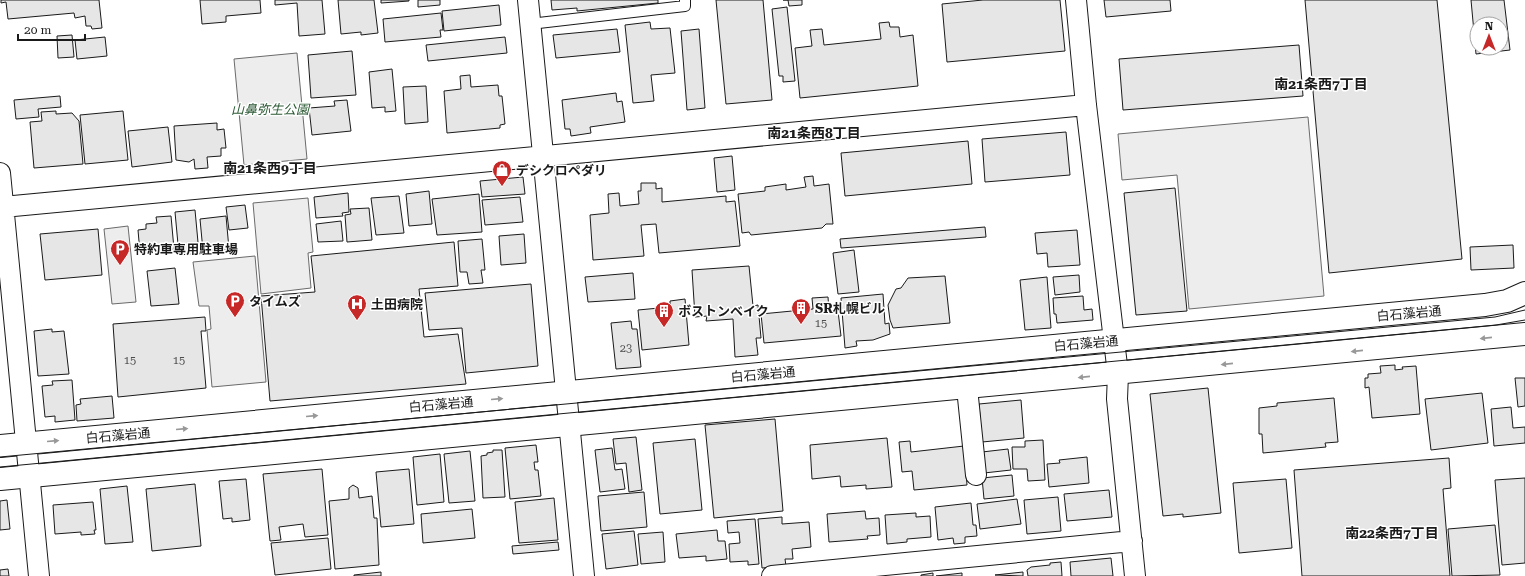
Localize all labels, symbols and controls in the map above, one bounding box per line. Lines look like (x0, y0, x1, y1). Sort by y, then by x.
scale bar (18, 16, 85, 42)
north arrow (1469, 16, 1509, 56)
text: N (1485, 20, 1494, 33)
text: 20 m (24, 23, 51, 37)
district label: 南21条西7丁目 (1274, 76, 1368, 92)
park label: 山鼻弥生公園 (231, 102, 311, 117)
district label: 南21条西8丁目 (767, 125, 861, 141)
shop icon: デシクロペダリ (491, 159, 513, 187)
district label: 南21条西9丁目 (223, 160, 317, 176)
place label: デシクロペダリ (516, 163, 607, 178)
parking icon: 特約車専用駐車場 (109, 238, 131, 266)
place label: 特約車専用駐車場 (134, 242, 238, 257)
parking icon: タイムズ (224, 290, 246, 318)
hospital icon: 土田病院 (346, 293, 368, 321)
place label: タイムズ (249, 294, 301, 309)
place label: 土田病院 (371, 297, 423, 312)
building icon: SR札幌ビル (790, 297, 812, 325)
building icon: ボストンベイク (653, 300, 675, 328)
place label: SR札幌ビル (815, 301, 885, 316)
street label: 白石藻岩通 (1376, 303, 1442, 324)
place label: ボストンベイク (678, 304, 769, 319)
house number: 15 (815, 317, 827, 330)
street label: 白石藻岩通 (1053, 333, 1119, 354)
one-way arrow (1480, 335, 1492, 341)
house number: 23 (620, 342, 632, 355)
one-way arrow (1351, 348, 1363, 354)
house number: 15 (124, 354, 136, 367)
house number: 15 (173, 354, 185, 367)
one-way arrow (1221, 360, 1233, 367)
street label: 白石藻岩通 (730, 364, 796, 385)
one-way arrow (1078, 373, 1090, 380)
street label: 白石藻岩通 (408, 394, 474, 415)
one-way arrow (491, 396, 503, 402)
one-way arrow (306, 413, 318, 420)
street label: 白石藻岩通 (85, 425, 151, 446)
one-way arrow (176, 425, 188, 432)
one-way arrow (47, 437, 59, 444)
district label: 南22条西7丁目 (1345, 525, 1439, 541)

